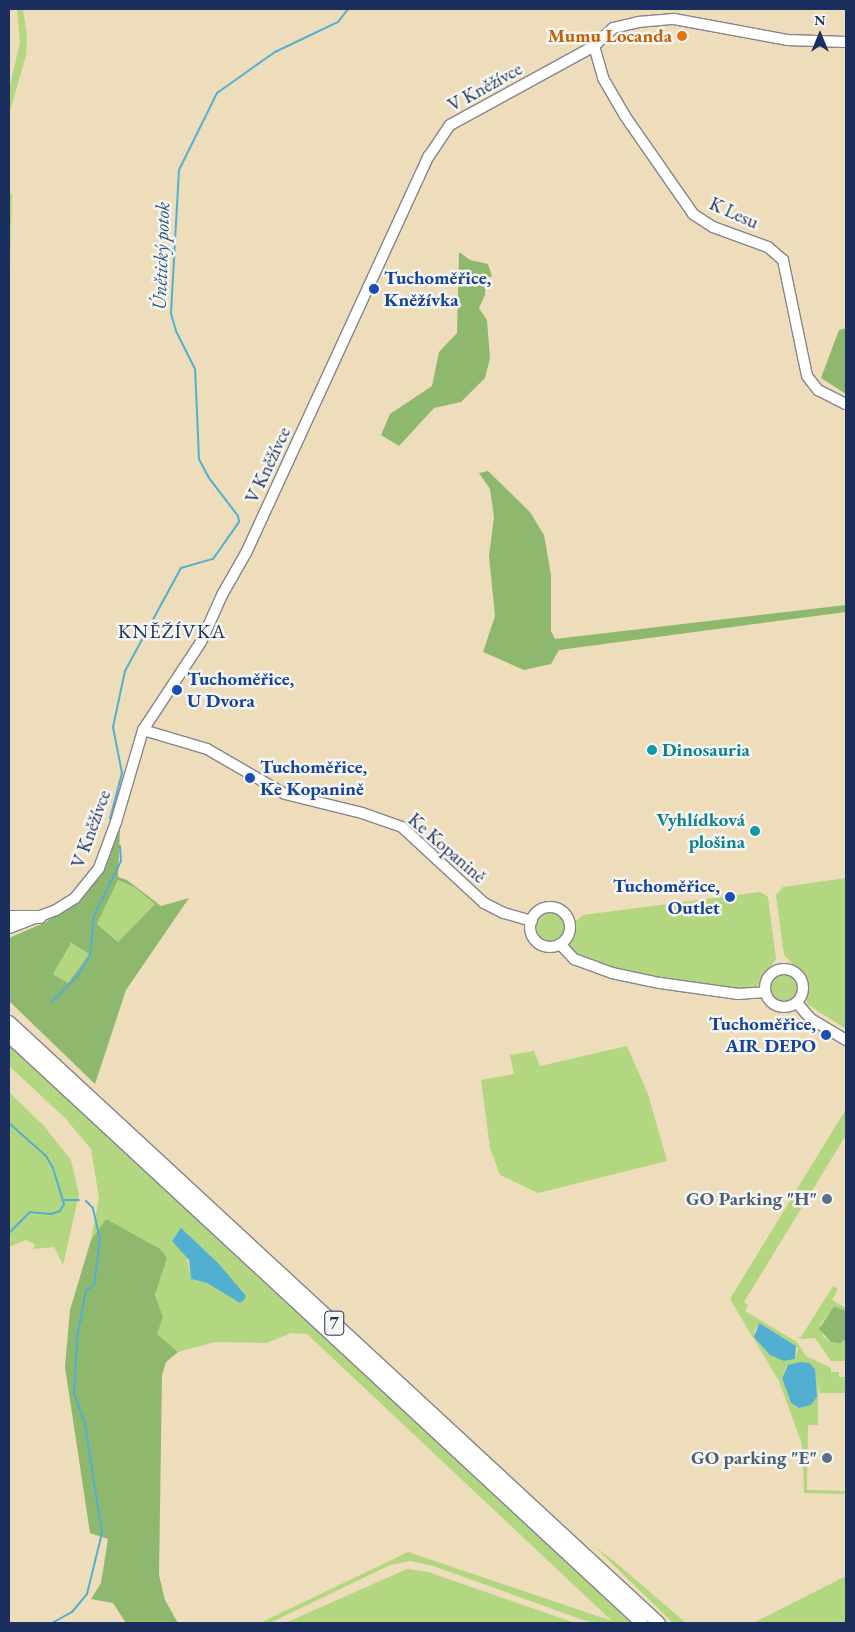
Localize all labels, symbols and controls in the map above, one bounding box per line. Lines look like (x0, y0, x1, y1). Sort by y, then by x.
north arrow (795, 10, 845, 60)
text: N (814, 11, 826, 29)
place label: Mumu Locanda (548, 25, 672, 47)
marker: Mumu Locanda (676, 30, 688, 42)
street label: V Kněžívce (444, 57, 526, 117)
street label: K Lesu (706, 192, 762, 234)
water label: Únětický potok (147, 201, 175, 311)
place label: Tuchoměřice, Kněžívka (384, 267, 491, 311)
marker: Tuchoměřice, Kněžívka (368, 283, 380, 295)
street label: V Kněžívce (240, 423, 296, 507)
district label: KNĚŽÍVKA (117, 619, 227, 643)
place label: Tuchoměřice, U Dvora (187, 668, 294, 712)
marker: Tuchoměřice, U Dvora (171, 684, 183, 696)
place label: Dinosauria (662, 739, 750, 761)
marker: Dinosauria (646, 744, 658, 756)
place label: Tuchoměřice, Ke Kopanině (260, 756, 367, 800)
marker: Tuchoměřice, Ke Kopanině (244, 772, 256, 784)
street label: V Kněžívce (66, 787, 116, 871)
street label: Ke Kopanině (403, 808, 491, 888)
place label: Vyhlídková plošina (656, 809, 745, 853)
marker: Vyhlídková plošina (749, 825, 761, 837)
place label: Tuchoměřice, Outlet (613, 875, 720, 919)
marker: Tuchoměřice, Outlet (724, 891, 736, 903)
place label: Tuchoměřice, AIR DEPO (709, 1013, 816, 1057)
marker: Tuchoměřice, AIR DEPO (820, 1029, 832, 1041)
place label: GO Parking "H" (686, 1188, 817, 1210)
marker: GO Parking "H" (821, 1193, 833, 1205)
road number: 7 (324, 1308, 344, 1339)
place label: GO parking "E" (691, 1447, 817, 1469)
marker: GO parking "E" (821, 1452, 833, 1464)

